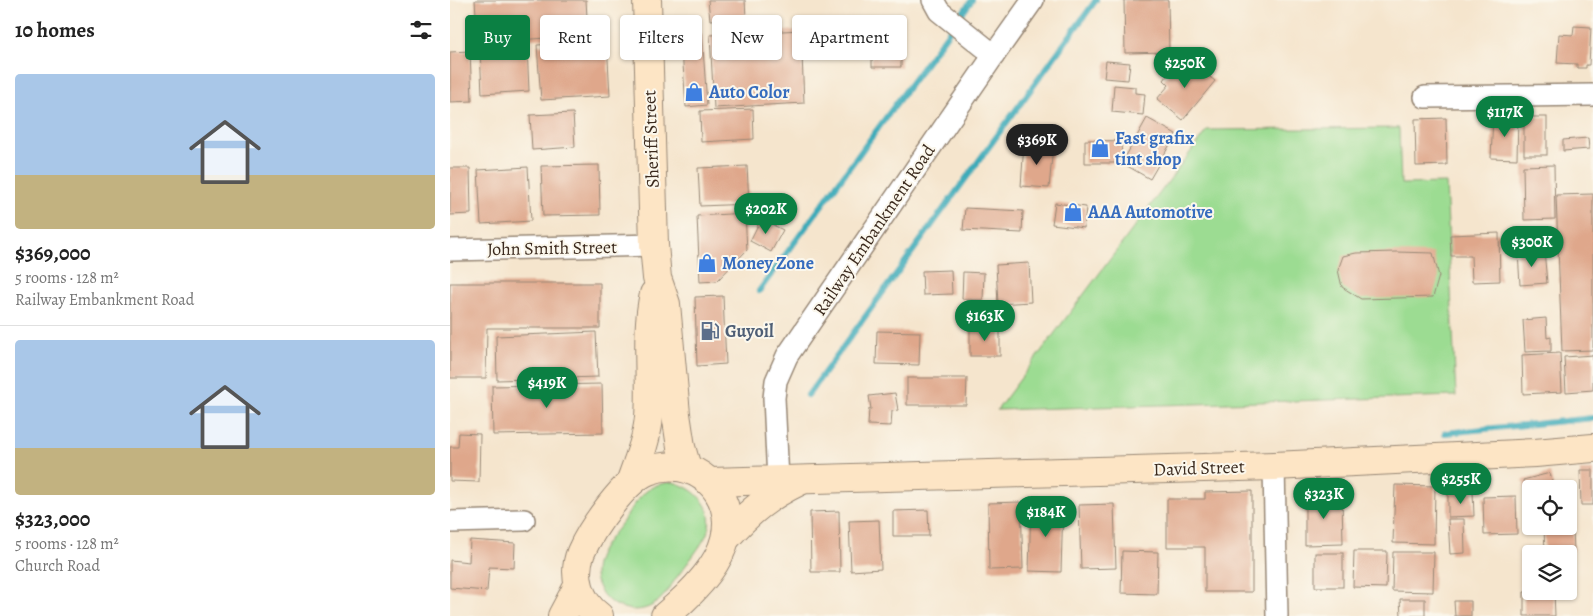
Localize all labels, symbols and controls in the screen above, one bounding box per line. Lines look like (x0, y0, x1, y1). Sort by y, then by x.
chip: Buy (465, 15, 530, 60)
chip: Rent (540, 15, 610, 60)
chip: Filters (620, 15, 702, 60)
chip: New (712, 15, 782, 60)
chip: Apartment (792, 15, 907, 60)
text: 10 homes (15, 16, 95, 44)
icon: filters (407, 16, 435, 44)
pin: $250K (1150, 46, 1220, 89)
text: $250K (1165, 52, 1205, 74)
place label: Auto Color (708, 80, 790, 104)
shop icon: Auto Color (683, 81, 705, 103)
street label: Sheriff Street (637, 89, 665, 188)
pin: $117K (1470, 96, 1540, 138)
text: $117K (1487, 101, 1523, 123)
icon: home (180, 107, 270, 197)
pin: $369K (1002, 124, 1072, 166)
place label: Fast grafix tint shop (1115, 126, 1194, 171)
text: $369K (1017, 129, 1057, 151)
shop icon: Fast grafix tint shop (1089, 137, 1111, 159)
street label: Railway Embankment Road (808, 139, 941, 320)
pin: $202K (731, 192, 801, 235)
text: $202K (745, 198, 787, 220)
place label: AAA Automotive (1087, 200, 1213, 224)
shop icon: AAA Automotive (1062, 201, 1084, 223)
pin: $300K (1497, 226, 1567, 268)
text: $300K (1512, 231, 1552, 253)
street label: John Smith Street (487, 235, 617, 261)
text: $369,000 (15, 239, 91, 267)
place label: Money Zone (722, 251, 814, 275)
shop icon: Money Zone (696, 252, 718, 274)
text: 5 rooms · 128 m² (15, 267, 119, 289)
text: Railway Embankment Road (15, 289, 194, 311)
pin: $163K (950, 300, 1020, 342)
text: $163K (966, 305, 1004, 327)
place label: Guyoil (725, 319, 774, 343)
fuel station icon: Guyoil (699, 320, 721, 342)
pin: $419K (512, 366, 582, 409)
icon: home (180, 372, 270, 462)
text: $419K (528, 372, 566, 394)
street label: David Street (1153, 454, 1245, 482)
pin: $255K (1426, 462, 1496, 505)
text: $255K (1441, 468, 1481, 490)
pin: $323K (1289, 478, 1359, 520)
map controls (1522, 480, 1577, 600)
button: locate (1522, 480, 1577, 535)
text: $323K (1304, 483, 1344, 505)
pin: $184K (1011, 496, 1081, 538)
text: $184K (1027, 501, 1065, 523)
text: $323,000 (15, 505, 90, 533)
text: 5 rooms · 128 m² (15, 533, 119, 555)
button: layers (1522, 545, 1577, 600)
text: Church Road (15, 555, 100, 577)

